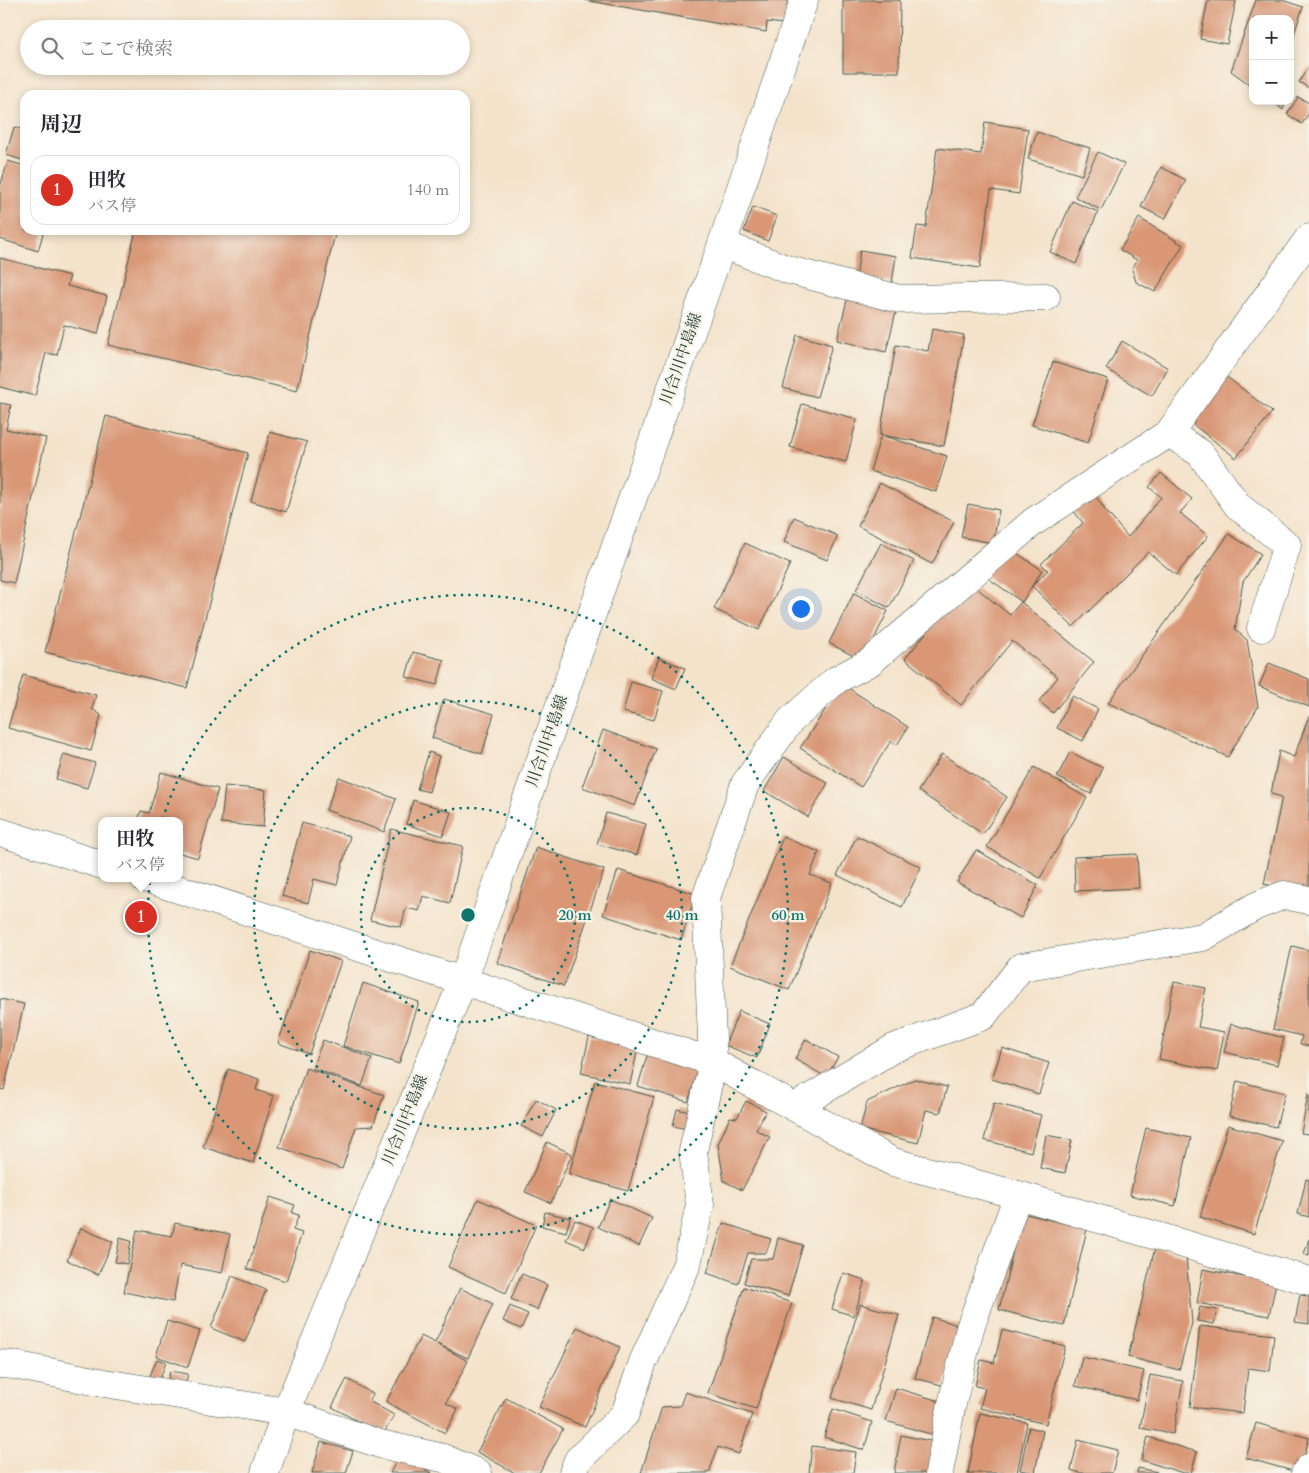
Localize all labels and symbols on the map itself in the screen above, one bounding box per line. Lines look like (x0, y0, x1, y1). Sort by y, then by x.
street label: 川合川中島線 (655, 310, 707, 408)
your location (788, 596, 814, 622)
street label: 川合川中島線 (521, 692, 573, 790)
pin: 1 (125, 898, 157, 936)
text: 20 m (558, 905, 592, 925)
text: 40 m (665, 905, 699, 925)
text: 60 m (771, 905, 805, 925)
centre of rings (459, 906, 477, 924)
street label: 川合川中島線 (377, 1071, 433, 1169)

